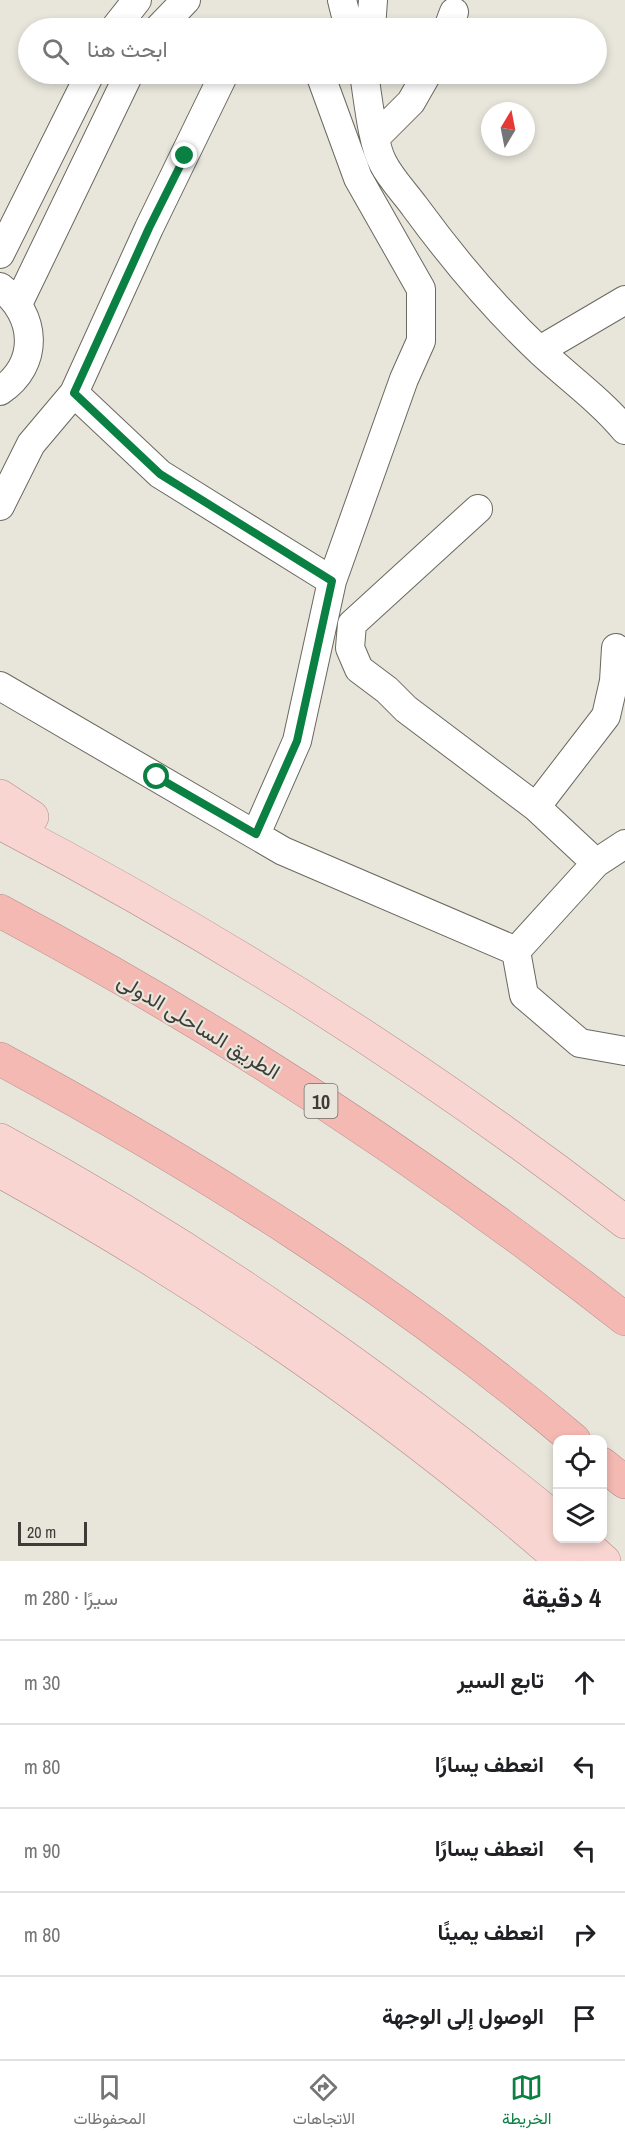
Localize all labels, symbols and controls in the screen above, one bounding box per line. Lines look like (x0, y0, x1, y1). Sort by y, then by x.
search box (18, 18, 607, 84)
text: ابحث هنا (87, 34, 168, 64)
icon: search (39, 35, 72, 68)
north arrow (481, 102, 535, 156)
route end (171, 142, 197, 168)
route start (143, 763, 169, 789)
street label: الطريق الساحلى الدولى (112, 966, 286, 1086)
road number: 10 (304, 1084, 338, 1118)
map controls (553, 1435, 607, 1543)
button: locate (553, 1435, 607, 1489)
button: layers (553, 1489, 607, 1543)
scale bar (18, 1519, 87, 1546)
text: 20 m (27, 1521, 56, 1543)
text: 4 دقيقة (522, 1580, 601, 1615)
text: سيرًا · 280 m (24, 1584, 118, 1611)
text: تابع السير (457, 1665, 544, 1695)
icon: ahead (568, 1666, 601, 1699)
text: 30 m (24, 1669, 60, 1696)
text: انعطف يسارًا (435, 1749, 544, 1779)
icon: left (568, 1750, 601, 1783)
text: 80 m (24, 1753, 60, 1780)
text: انعطف يسارًا (435, 1833, 544, 1863)
icon: left (568, 1834, 601, 1867)
text: 90 m (24, 1837, 60, 1864)
text: انعطف يمينًا (438, 1917, 544, 1947)
icon: right (568, 1918, 601, 1951)
text: 80 m (24, 1921, 60, 1948)
text: الوصول إلى الوجهة (382, 2001, 544, 2031)
icon: arrive (568, 2002, 601, 2035)
tab: المحفوظات (74, 2071, 146, 2133)
tab: الاتجاهات (293, 2071, 355, 2133)
tab: الخريطة (502, 2071, 551, 2133)

